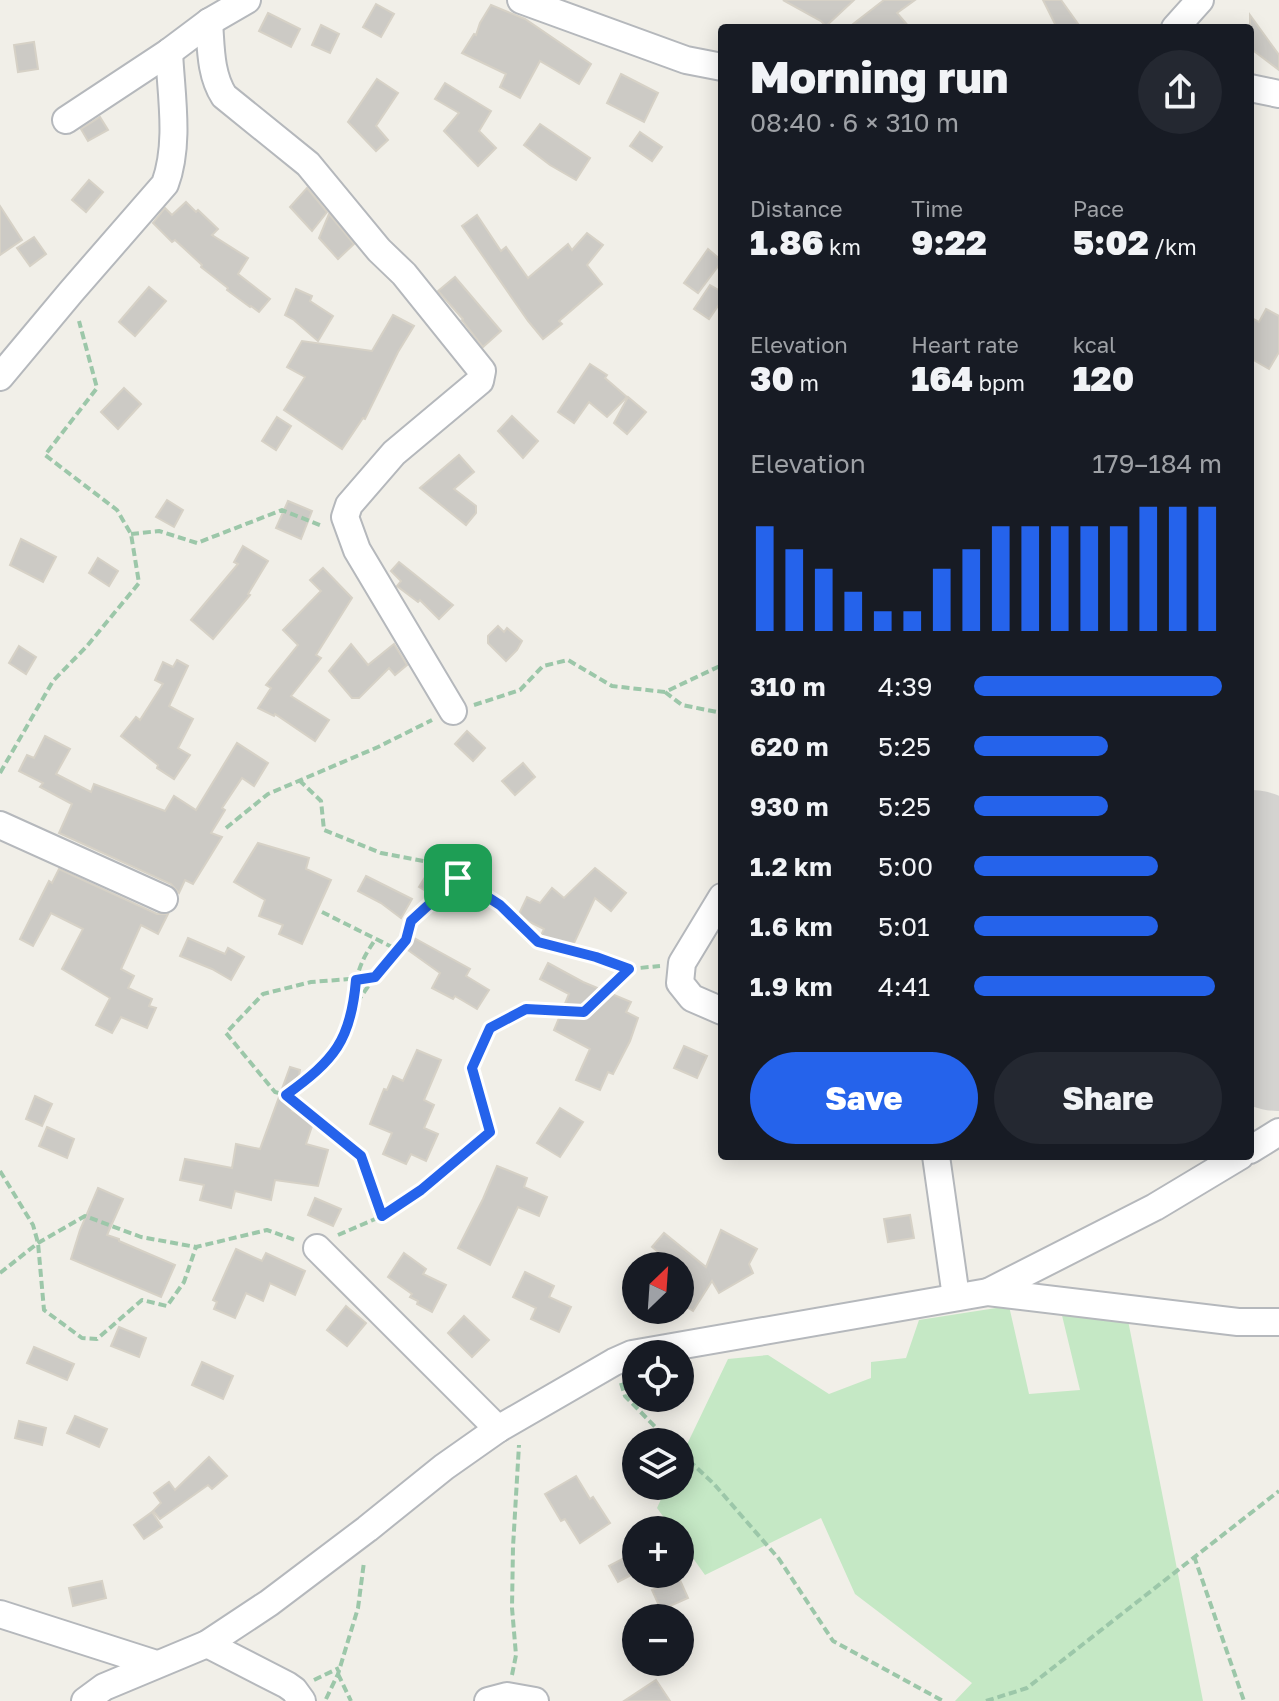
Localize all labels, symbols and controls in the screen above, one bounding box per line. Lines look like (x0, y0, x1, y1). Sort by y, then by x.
text: Morning run (750, 50, 1008, 103)
button: share (1138, 50, 1222, 134)
text: 08:40 · 6 × 310 m (750, 107, 959, 138)
text: Distance (750, 195, 842, 222)
text: Time (911, 195, 963, 222)
text: Pace (1073, 195, 1124, 222)
text: 1.86 (750, 222, 824, 262)
text: 9:22 (911, 222, 987, 262)
text: 5:02 (1073, 222, 1149, 262)
text: km (824, 233, 861, 260)
text: /km (1149, 233, 1197, 260)
text: Elevation (750, 331, 848, 358)
text: Heart rate (911, 331, 1019, 358)
text: kcal (1073, 331, 1116, 358)
text: 30 (750, 358, 794, 398)
text: 164 (911, 358, 973, 398)
text: 120 (1073, 358, 1134, 398)
text: m (794, 369, 819, 396)
text: bpm (973, 369, 1025, 396)
text: Elevation (750, 448, 866, 479)
text: 179–184 m (1092, 448, 1222, 479)
text: 310 m (750, 671, 825, 702)
text: 4:39 (878, 671, 933, 702)
text: 620 m (750, 731, 829, 762)
text: 5:25 (878, 731, 931, 762)
text: 930 m (750, 791, 829, 822)
text: 5:25 (878, 791, 931, 822)
pin (424, 844, 492, 912)
text: 1.2 km (750, 851, 832, 882)
text: 5:00 (878, 851, 933, 882)
icon: arrive (436, 856, 480, 900)
text: 1.6 km (750, 911, 833, 942)
text: 5:01 (878, 911, 930, 942)
text: 1.9 km (750, 971, 833, 1002)
text: 4:41 (878, 971, 930, 1002)
button: Save (750, 1052, 978, 1144)
button: Share (994, 1052, 1222, 1144)
north arrow (622, 1252, 694, 1324)
map controls (622, 1252, 694, 1676)
button: locate (622, 1340, 694, 1412)
button: layers (622, 1428, 694, 1500)
button: + (622, 1516, 694, 1588)
button: − (622, 1604, 694, 1676)

